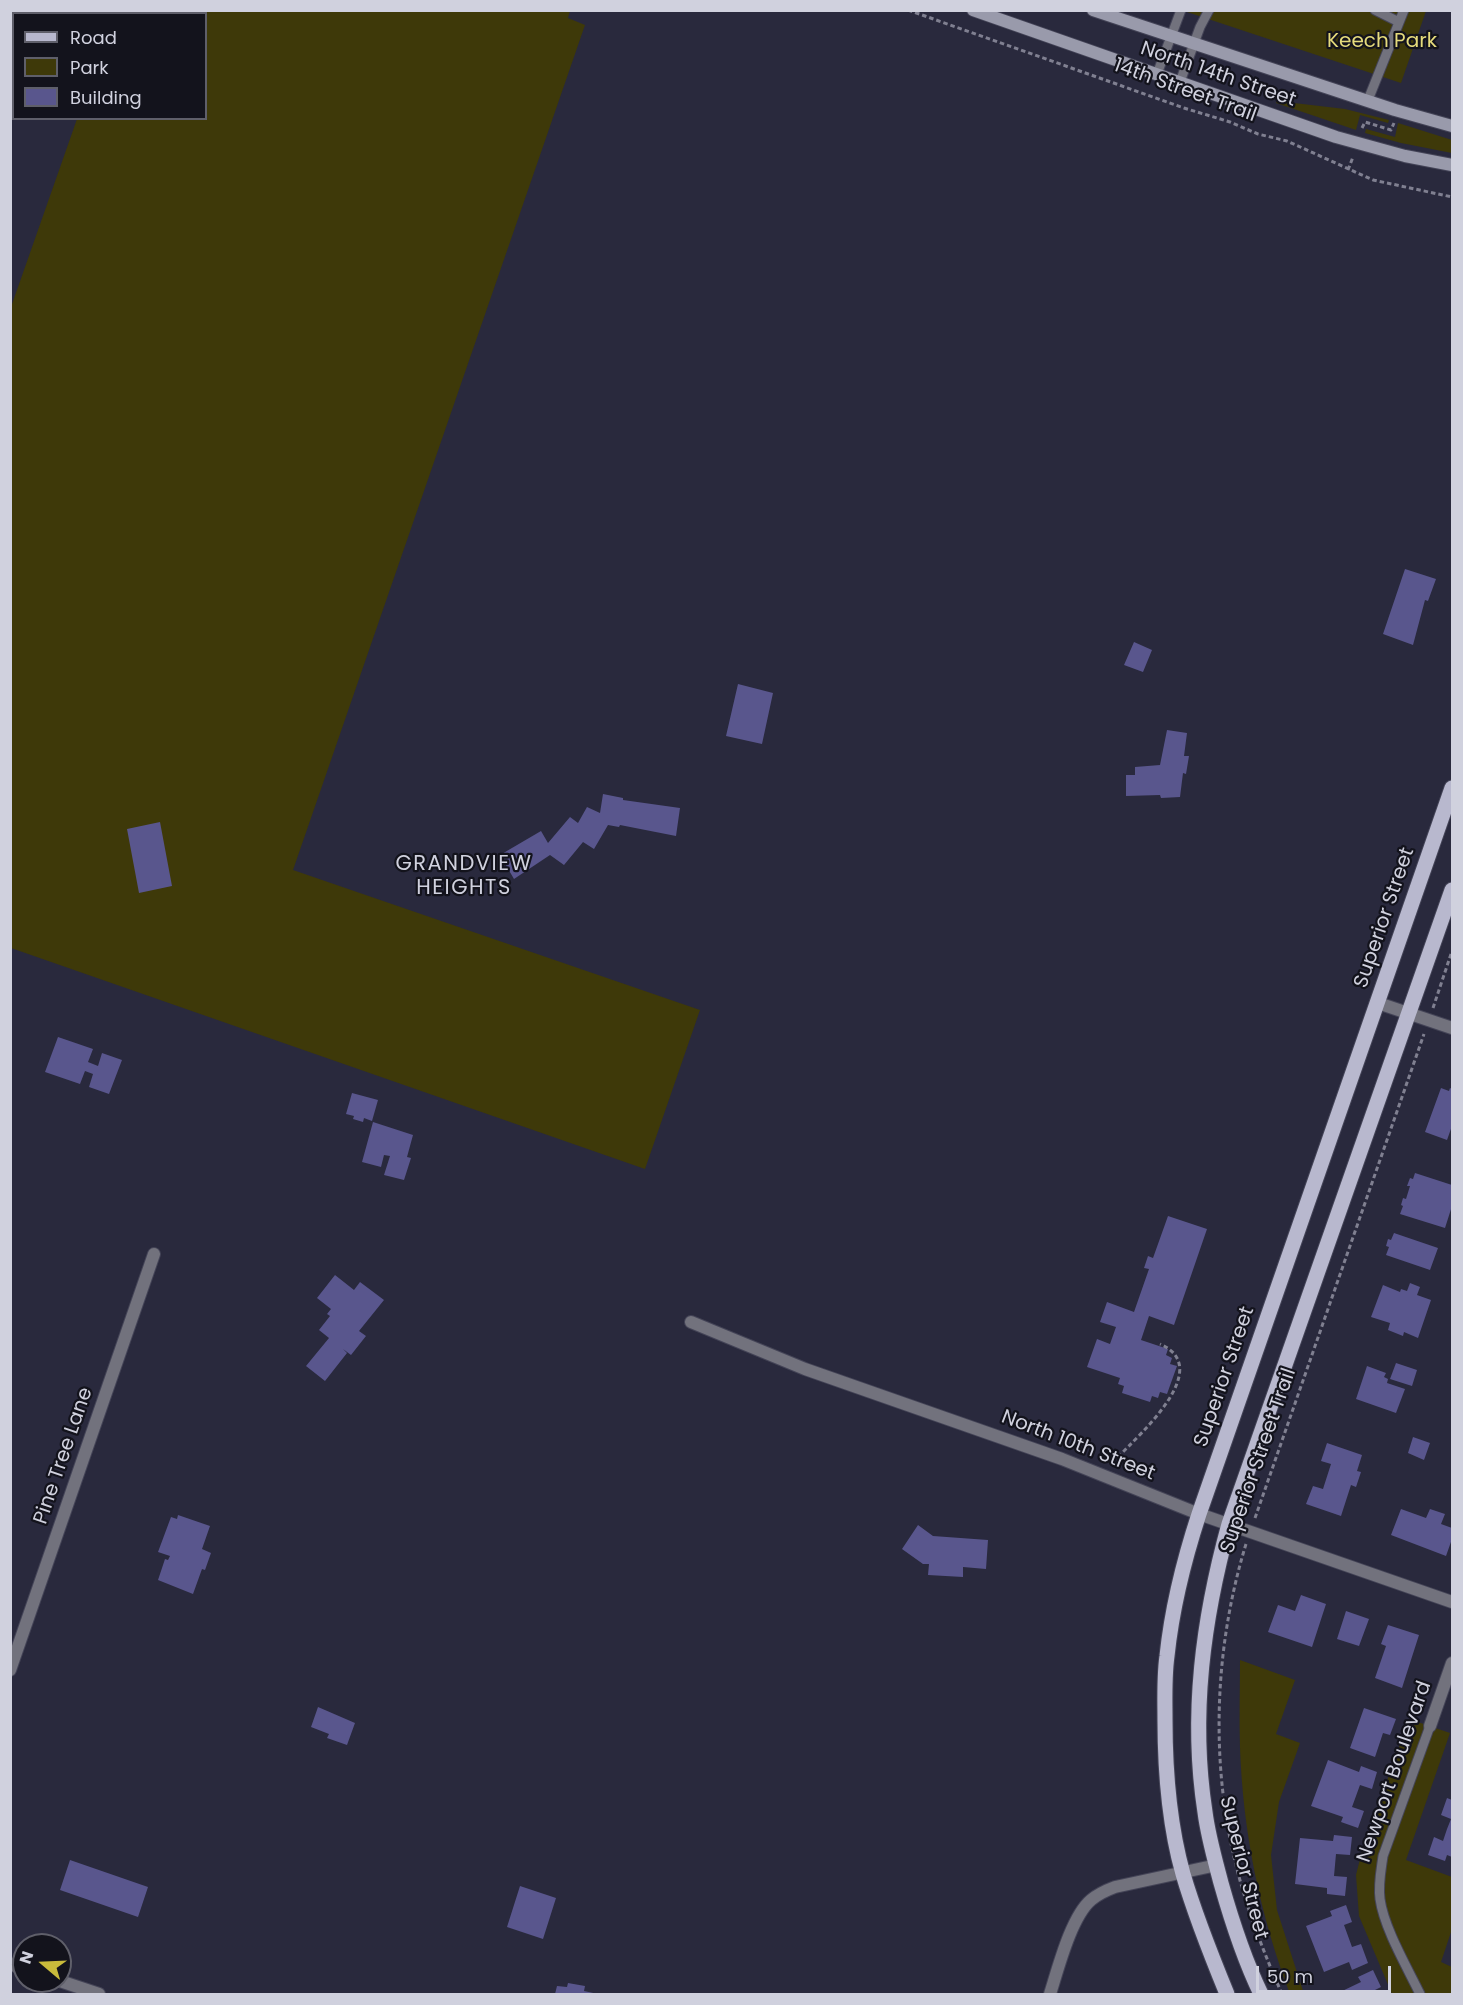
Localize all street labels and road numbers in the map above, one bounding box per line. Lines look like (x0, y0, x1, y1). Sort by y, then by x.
street label: North 14th Street (1137, 37, 1299, 113)
street label: 14th Street Trail (1110, 54, 1260, 128)
street label: Superior Street (1350, 845, 1420, 991)
street label: Superior Street (1190, 1304, 1260, 1450)
street label: Superior Street Trail (1216, 1365, 1302, 1557)
street label: Pine Tree Lane (29, 1385, 99, 1527)
street label: North 10th Street (998, 1406, 1158, 1486)
street label: Newport Boulevard (1353, 1678, 1437, 1866)
street label: Superior Street (1214, 1794, 1272, 1942)

